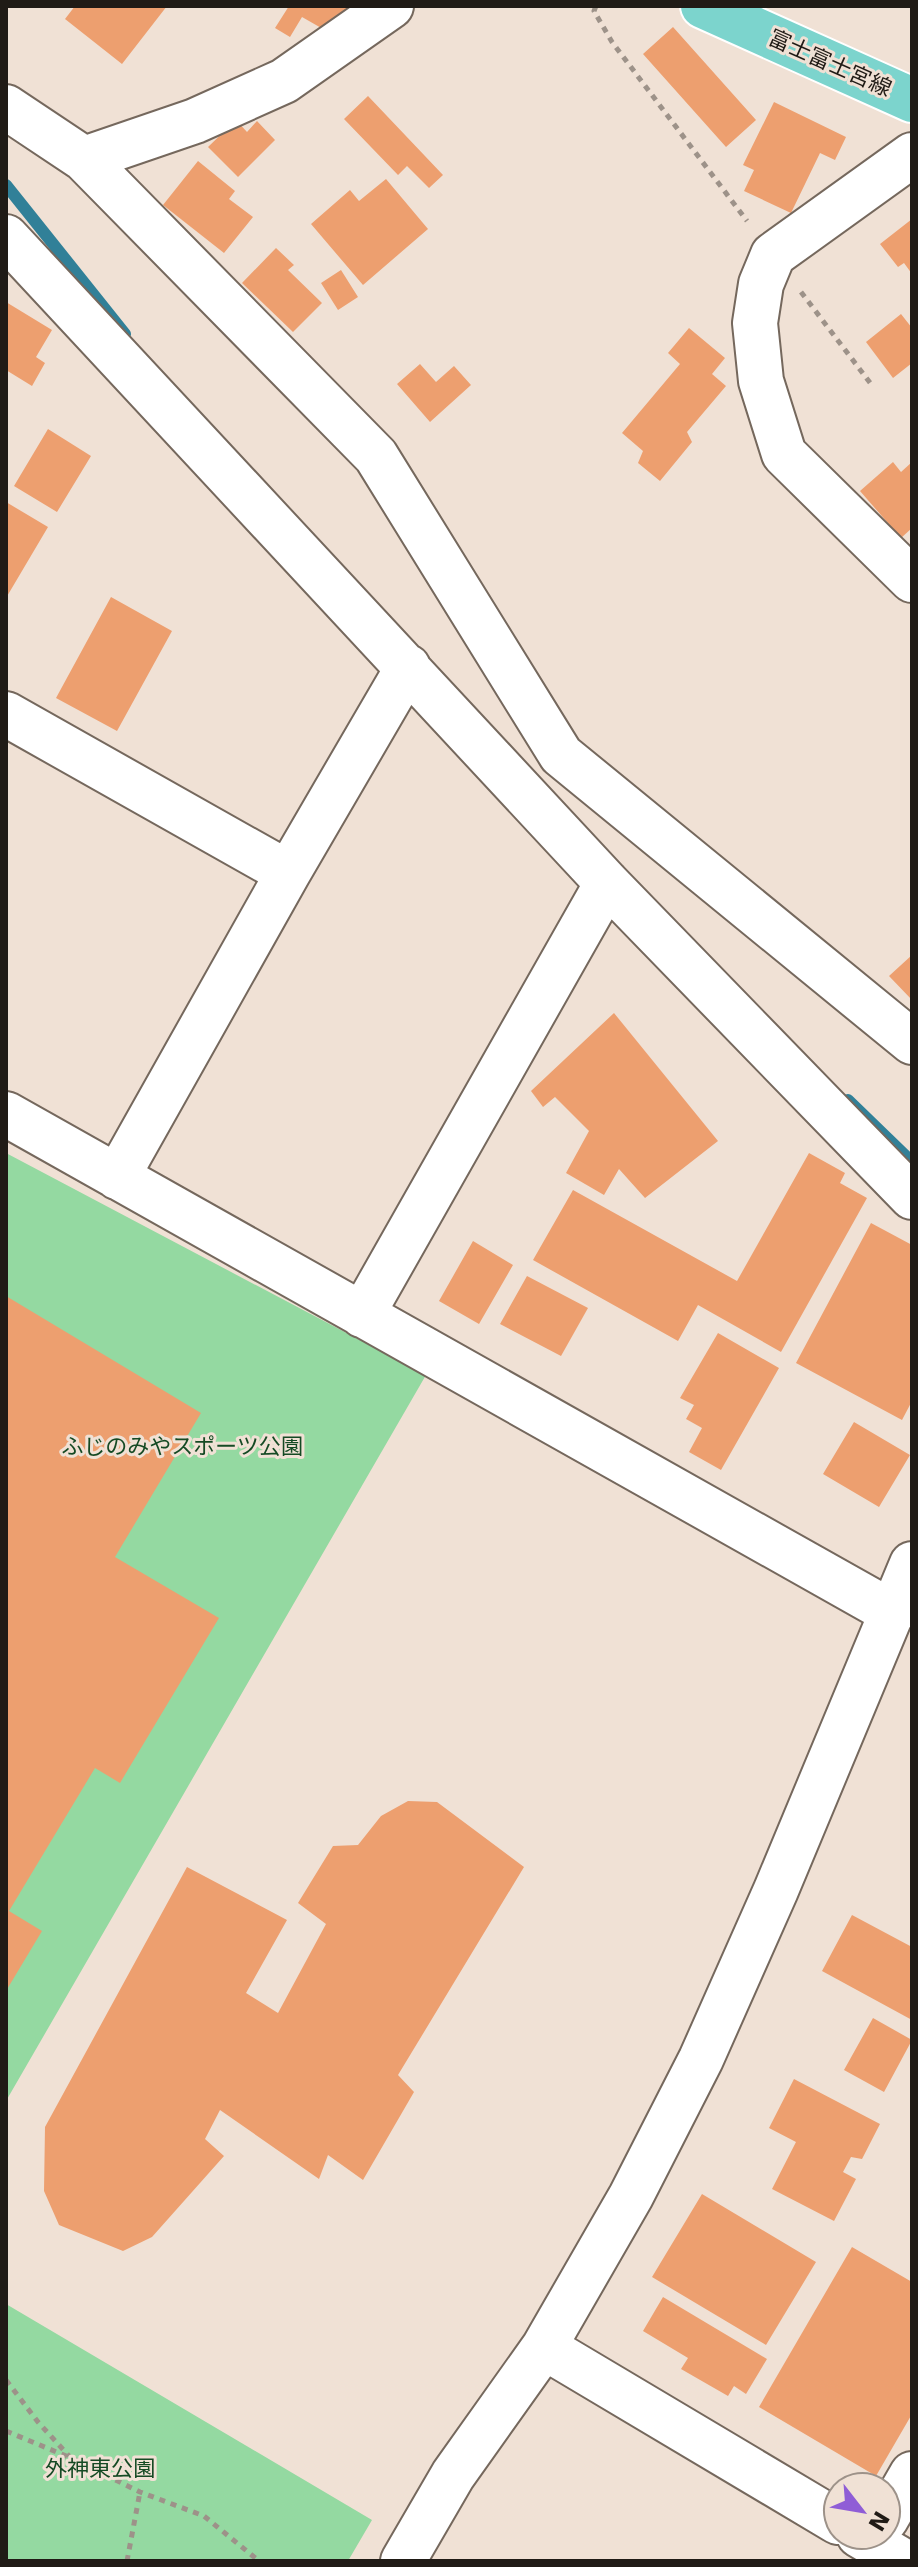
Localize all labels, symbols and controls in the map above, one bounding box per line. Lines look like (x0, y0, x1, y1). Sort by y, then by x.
street label: 富士富士宮線 (765, 25, 895, 101)
park label: ふじのみやスポーツ公園 (61, 1434, 303, 1459)
park label: 外神東公園 (45, 2456, 155, 2481)
north arrow (822, 2471, 902, 2551)
text: N (863, 2507, 894, 2535)

